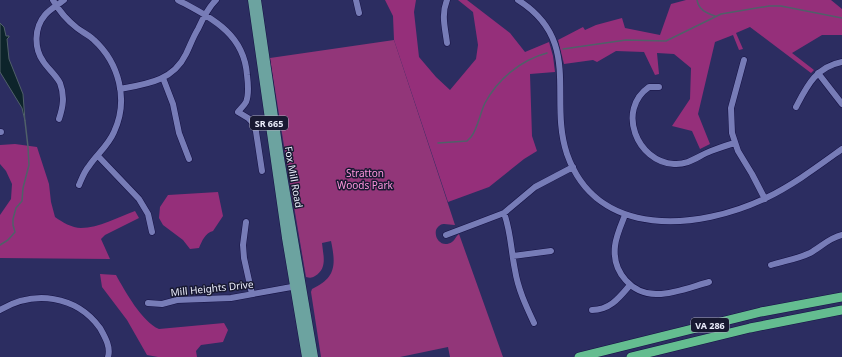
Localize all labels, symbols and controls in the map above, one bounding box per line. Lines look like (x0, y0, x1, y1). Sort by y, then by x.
road number: SR 665 (250, 116, 288, 130)
street label: Fox Mill Road (282, 145, 306, 209)
park label: Stratton Woods Park (337, 166, 394, 192)
street label: Mill Heights Drive (170, 277, 254, 299)
road number: VA 286 (691, 318, 729, 332)

